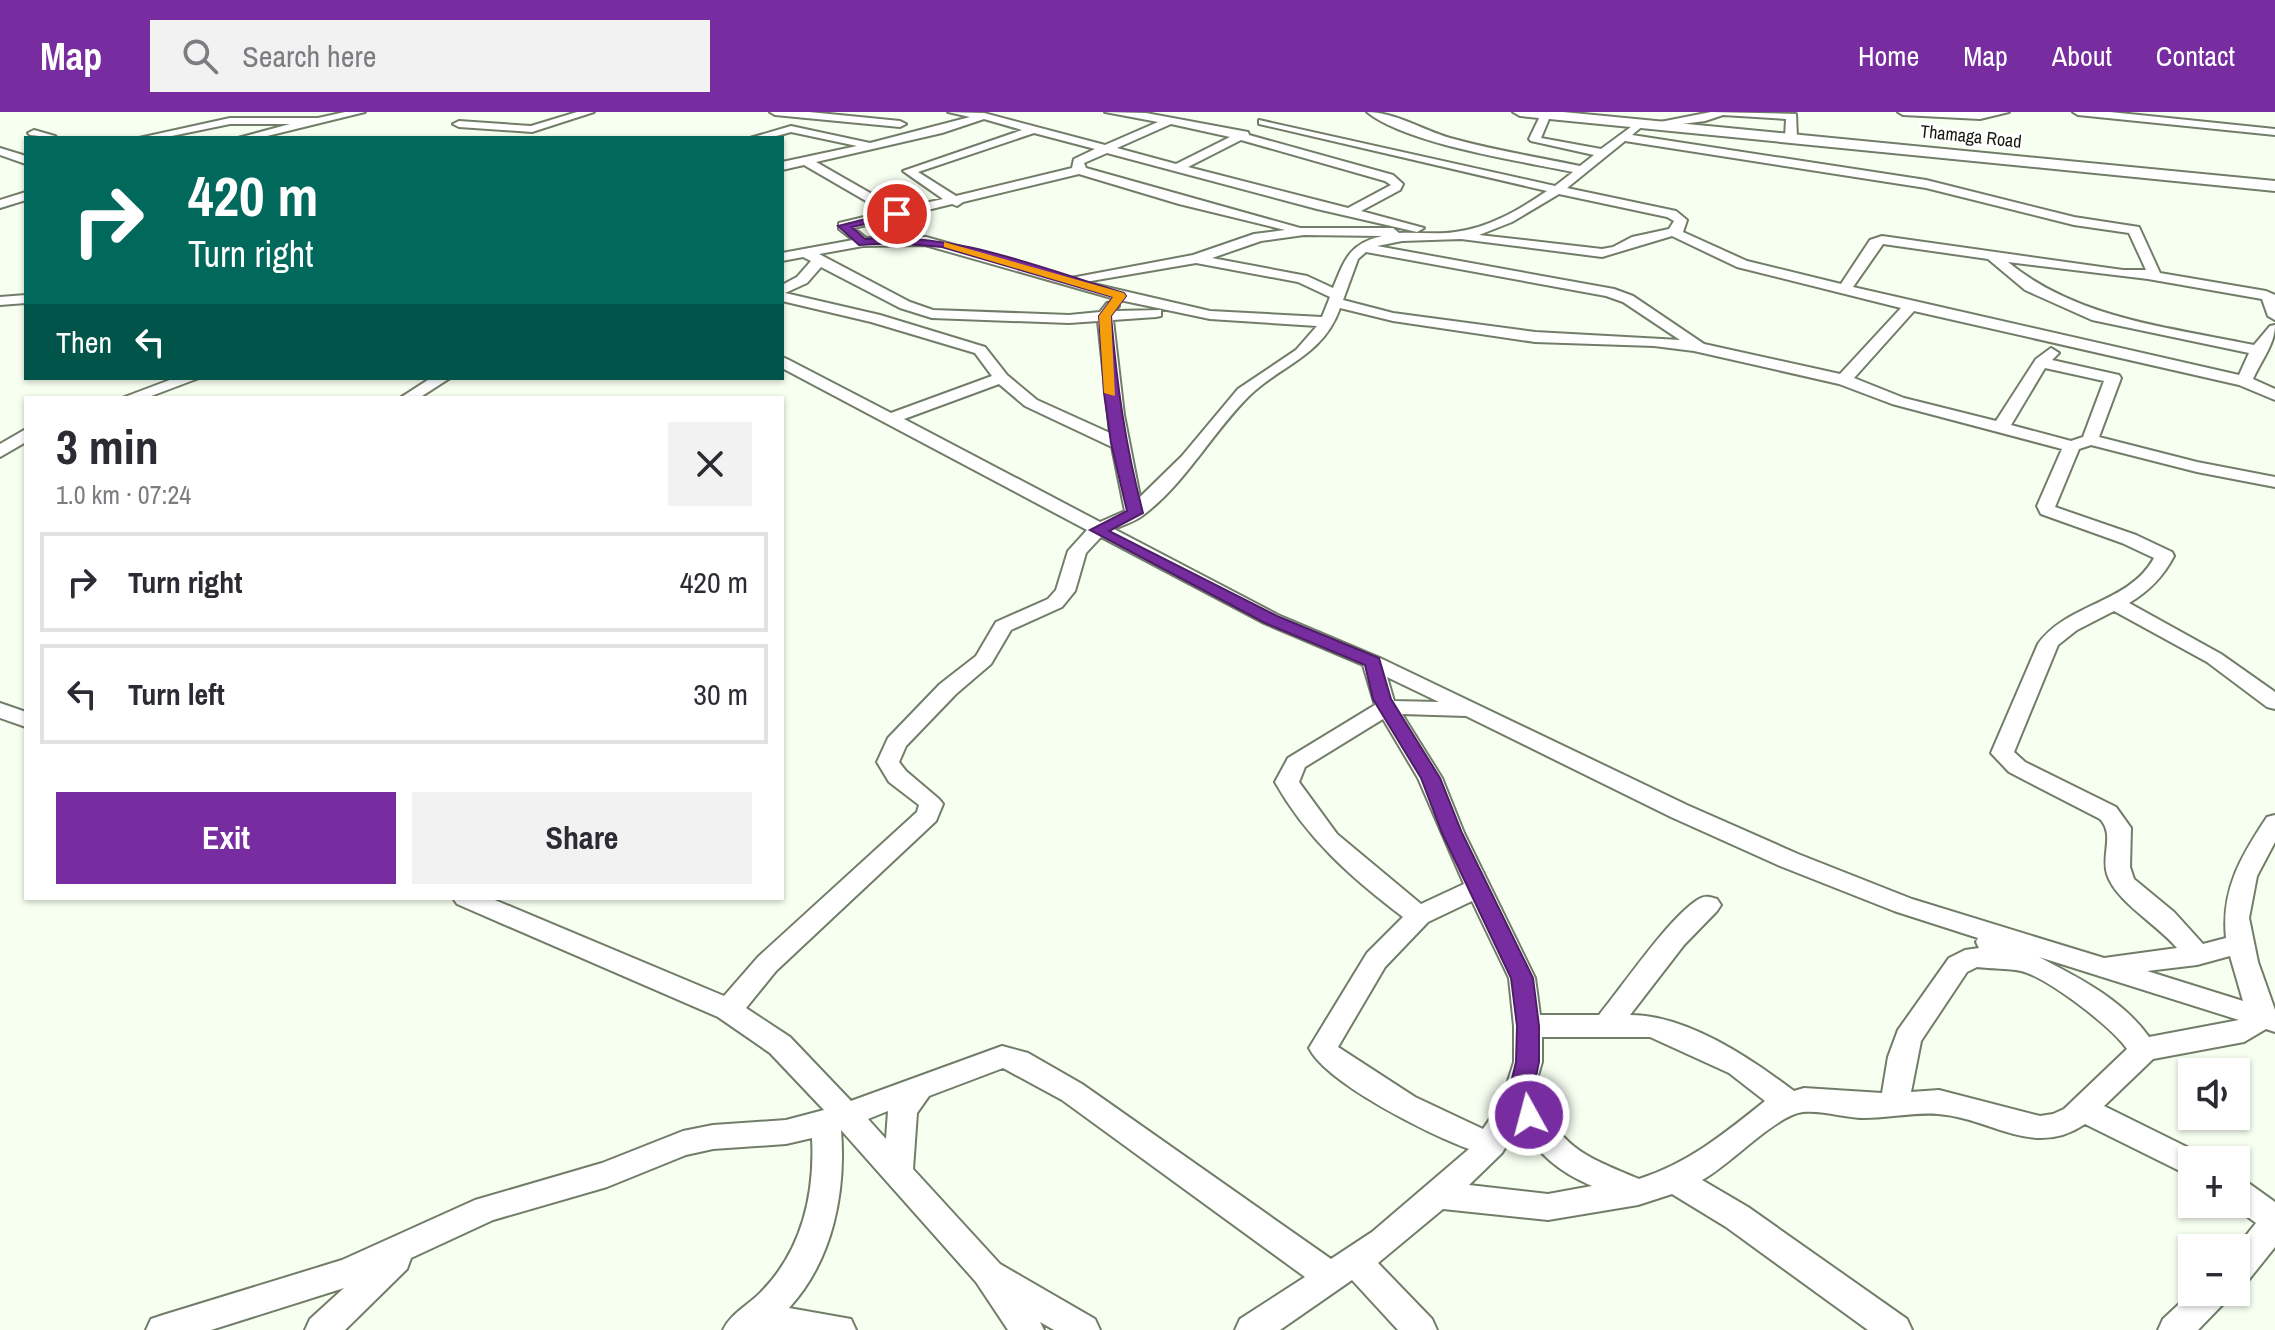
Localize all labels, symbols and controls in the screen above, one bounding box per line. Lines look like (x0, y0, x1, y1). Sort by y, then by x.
search box (150, 20, 710, 92)
text: Map (40, 31, 102, 82)
icon: search (178, 34, 222, 78)
text: Search here (242, 36, 376, 76)
text: Home (1858, 37, 1919, 75)
text: Map (1963, 37, 2008, 75)
text: About (2052, 37, 2112, 75)
text: Contact (2156, 37, 2235, 75)
street label: Thamaga Road (1919, 118, 2023, 154)
text: 420 m (188, 158, 318, 233)
icon: right (56, 168, 160, 272)
pin (863, 180, 931, 248)
icon: arrive (875, 192, 919, 236)
text: Turn right (188, 230, 313, 278)
icon: left (128, 320, 172, 364)
text: Then (56, 322, 112, 362)
text: 3 min (56, 414, 159, 479)
button: close (668, 422, 752, 506)
text: 1.0 km · 07:24 (56, 477, 191, 512)
icon: right (60, 560, 104, 604)
text: Turn right (128, 562, 242, 602)
text: 420 m (680, 562, 748, 602)
icon: left (60, 672, 104, 716)
text: Turn left (128, 674, 225, 714)
text: 30 m (693, 674, 748, 714)
button: Exit (56, 792, 396, 884)
button: Share (412, 792, 752, 884)
map controls (2178, 1058, 2250, 1306)
button: sound (2178, 1058, 2250, 1130)
position arrow (1487, 1073, 1571, 1157)
button: + (2178, 1146, 2250, 1218)
button: − (2178, 1234, 2250, 1306)

